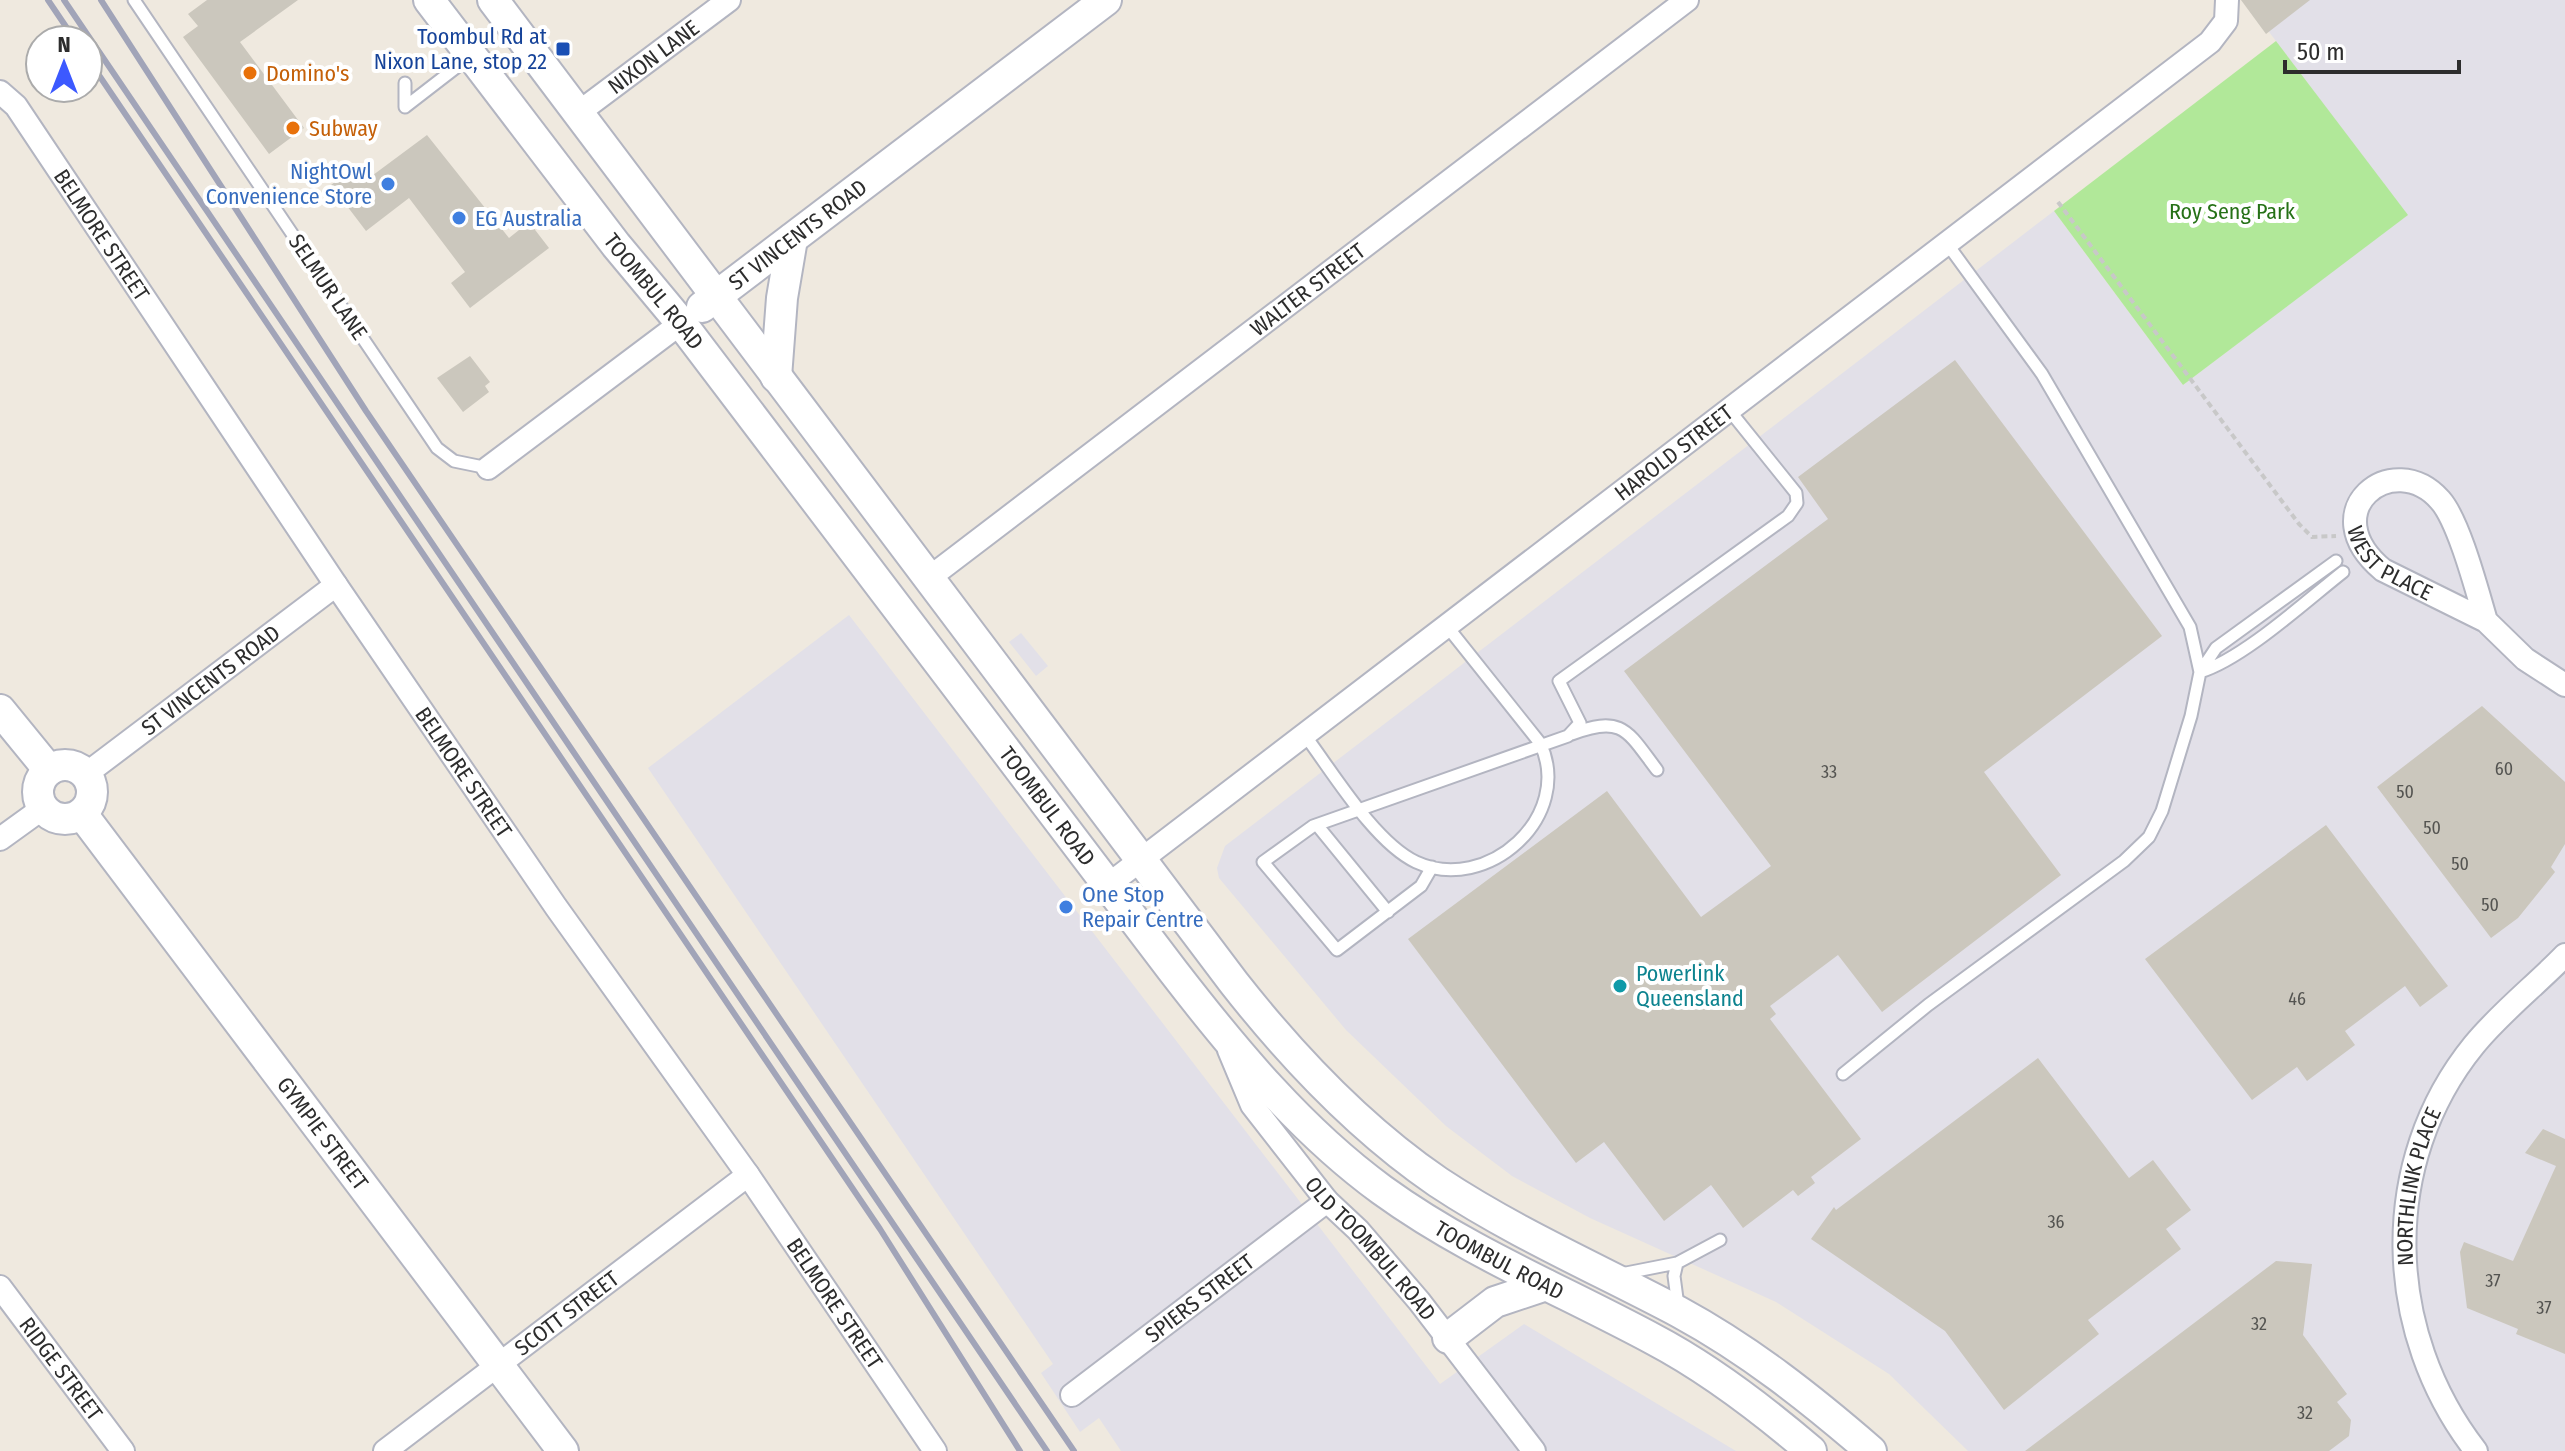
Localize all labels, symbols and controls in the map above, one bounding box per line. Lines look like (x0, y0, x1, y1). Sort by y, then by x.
street label: NIXON LANE (602, 14, 704, 100)
place label: Toombul Rd at Nixon Lane, stop 22 (374, 23, 548, 75)
north arrow (24, 24, 104, 104)
scale bar (2285, 24, 2459, 74)
text: N (57, 31, 71, 58)
text: 50 m (2297, 38, 2345, 66)
marker: Toombul Rd at Nixon Lane, stop 22 (554, 40, 572, 58)
place label: Domino's (266, 60, 349, 87)
marker: Domino's (241, 64, 259, 82)
place label: Subway (309, 115, 378, 142)
marker: Subway (284, 119, 302, 137)
place label: NightOwl Convenience Store (206, 158, 372, 210)
street label: BELMORE STREET (48, 164, 156, 306)
street label: ST VINCENTS ROAD (723, 173, 872, 296)
marker: NightOwl Convenience Store (379, 175, 397, 193)
park label: Roy Seng Park (2169, 198, 2296, 225)
place label: EG Australia (475, 205, 582, 232)
marker: EG Australia (450, 209, 468, 227)
street label: TOOMBUL ROAD (598, 228, 710, 355)
street label: SELMUR LANE (283, 229, 373, 345)
street label: WALTER STREET (1245, 237, 1371, 342)
street label: HAROLD STREET (1609, 398, 1739, 506)
street label: WEST PLACE (2342, 523, 2437, 606)
street label: ST VINCENTS ROAD (136, 619, 285, 741)
street label: BELMORE STREET (410, 702, 518, 843)
street label: TOOMBUL ROAD (994, 741, 1101, 871)
house number: 60 (2495, 758, 2513, 780)
house number: 33 (1821, 761, 1837, 783)
house number: 50 (2396, 781, 2414, 803)
house number: 50 (2423, 817, 2441, 839)
house number: 50 (2451, 853, 2469, 875)
place label: One Stop Repair Centre (1082, 881, 1204, 933)
house number: 50 (2481, 894, 2499, 916)
marker: One Stop Repair Centre (1057, 898, 1075, 916)
place label: Powerlink Queensland (1636, 960, 1744, 1012)
marker: Powerlink Queensland (1611, 977, 1629, 995)
house number: 46 (2288, 988, 2306, 1010)
street label: GYMPIE STREET (272, 1071, 375, 1196)
street label: NORTHLINK PLACE (2391, 1103, 2447, 1267)
street label: OLD TOOMBUL ROAD (1300, 1171, 1442, 1325)
house number: 36 (2047, 1211, 2065, 1233)
street label: TOOMBUL ROAD (1430, 1215, 1569, 1305)
street label: BELMORE STREET (781, 1233, 889, 1375)
street label: SPIERS STREET (1139, 1248, 1260, 1348)
street label: SCOTT STREET (509, 1264, 625, 1361)
house number: 37 (2485, 1270, 2501, 1292)
house number: 37 (2536, 1297, 2552, 1319)
street label: RIDGE STREET (14, 1312, 109, 1426)
house number: 32 (2251, 1313, 2267, 1335)
house number: 32 (2297, 1402, 2313, 1424)

